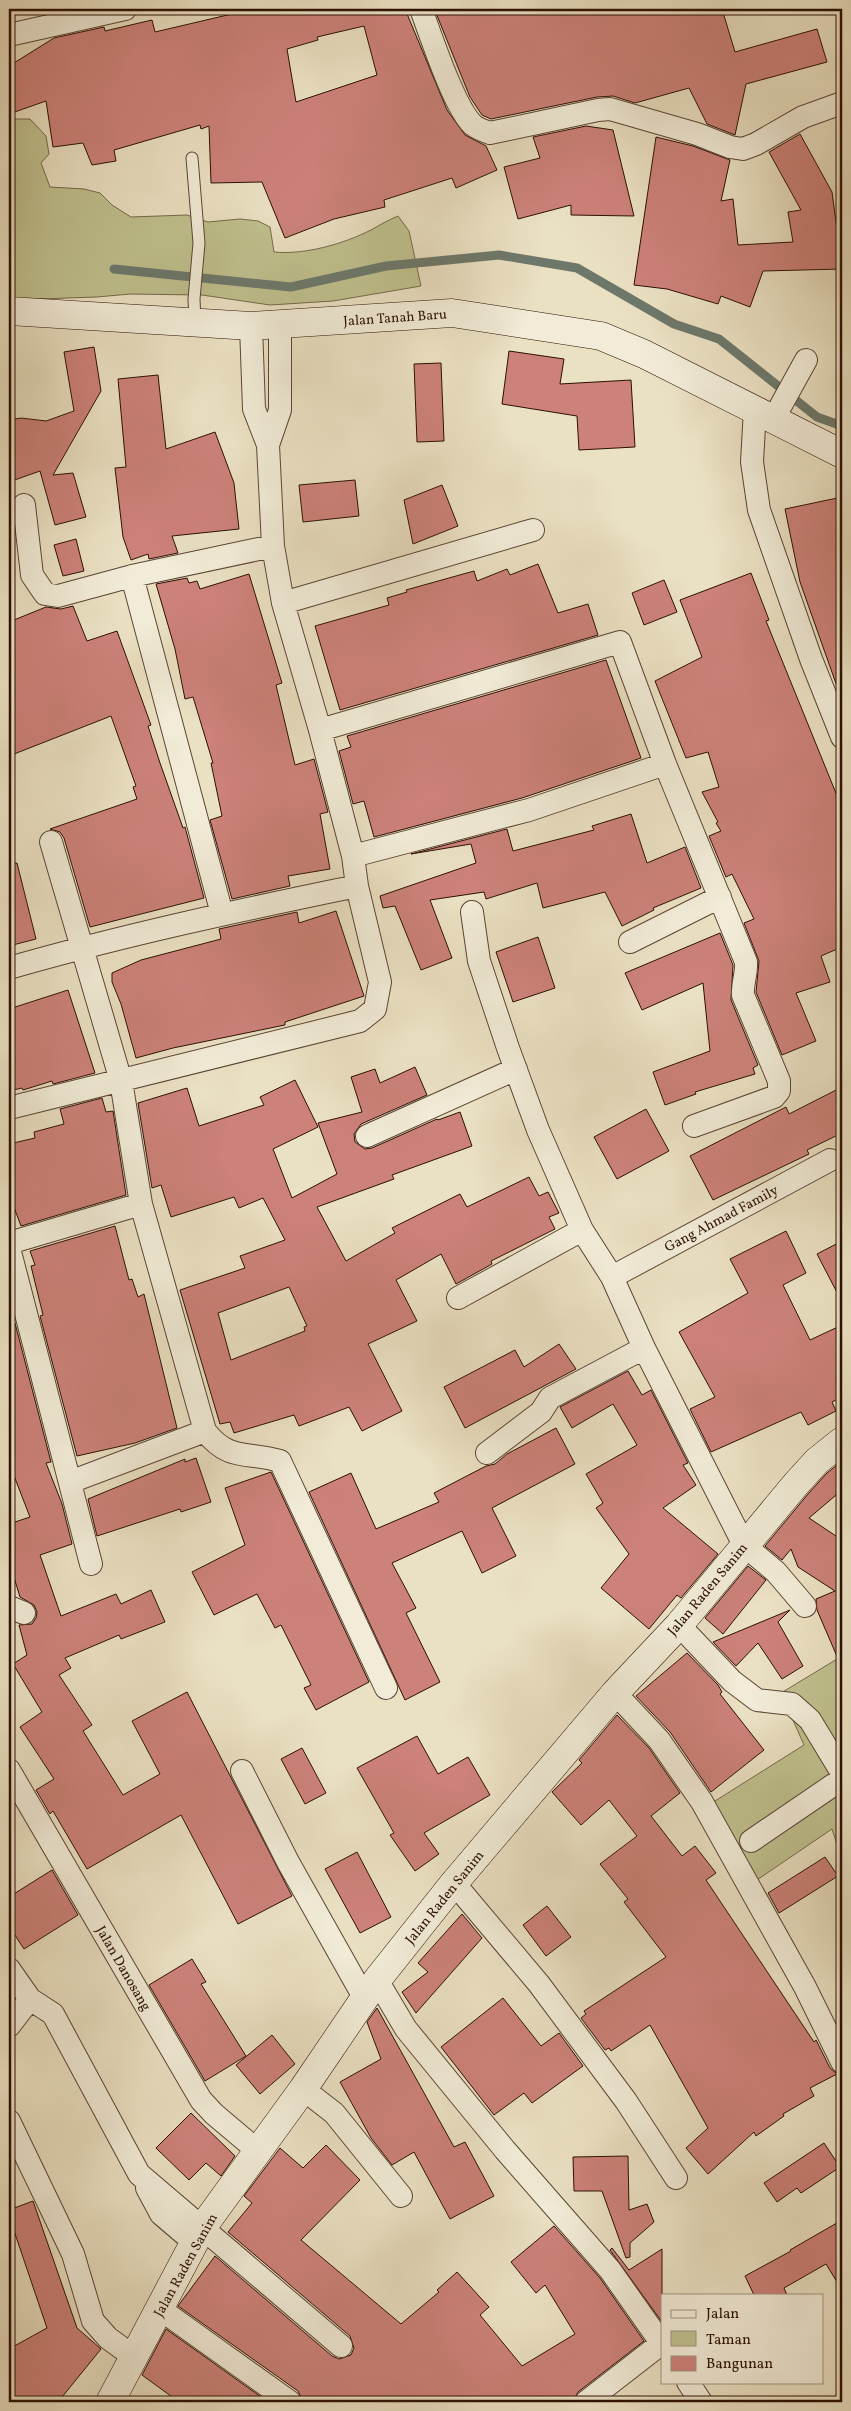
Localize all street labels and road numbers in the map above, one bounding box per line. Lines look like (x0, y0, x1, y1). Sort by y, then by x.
street label: Jalan Tanah Baru (343, 305, 448, 332)
street label: Gang Ahmad Family (662, 1181, 782, 1257)
street label: Jalan Raden Sanim (664, 1540, 753, 1640)
street label: Jalan Raden Sanim (401, 1847, 489, 1949)
street label: Jalan Danosang (91, 1923, 155, 2015)
street label: Jalan Raden Sanim (150, 2210, 223, 2321)

